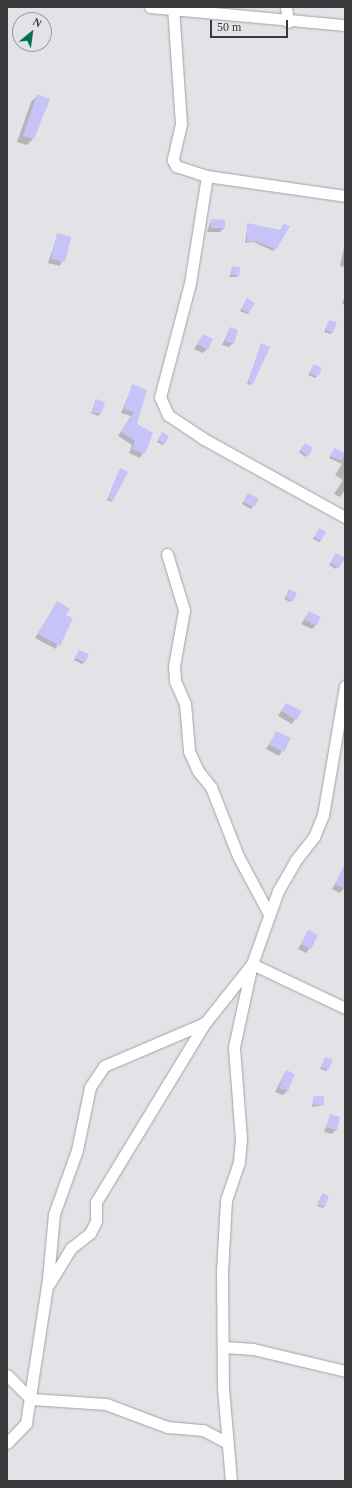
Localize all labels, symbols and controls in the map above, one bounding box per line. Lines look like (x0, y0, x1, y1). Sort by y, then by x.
north arrow (12, 12, 52, 52)
scale bar (212, 12, 290, 38)
text: N (31, 15, 44, 30)
text: 50 m (217, 20, 241, 34)

